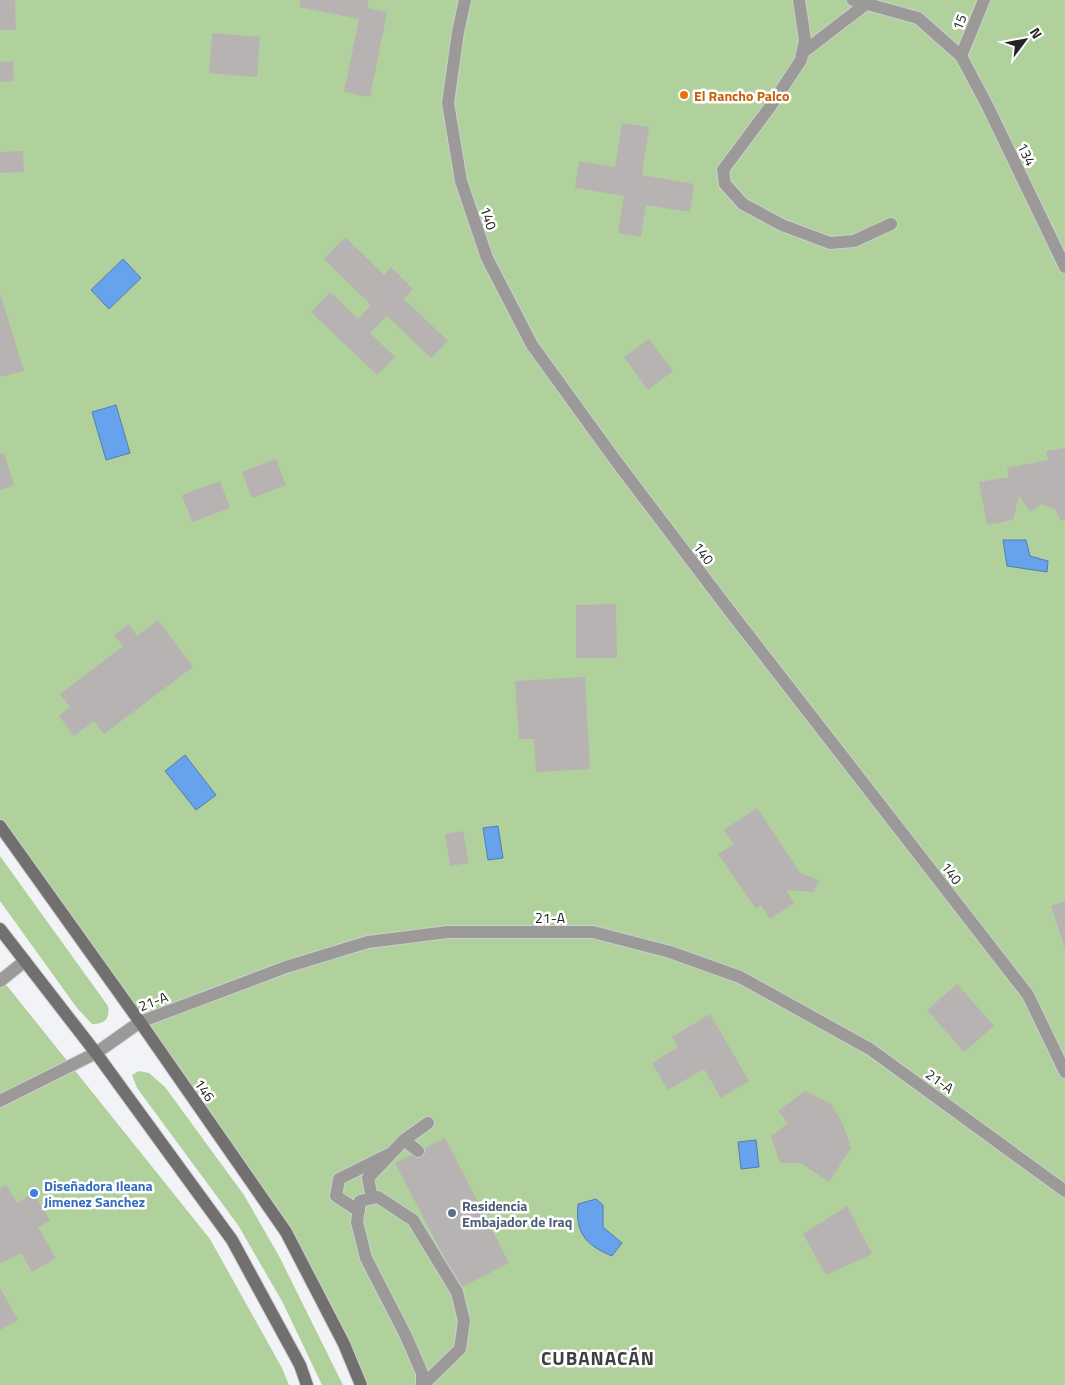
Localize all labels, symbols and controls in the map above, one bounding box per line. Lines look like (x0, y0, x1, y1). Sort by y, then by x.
street label: 15 (946, 11, 972, 33)
north arrow (1000, 15, 1050, 65)
text: N (1025, 23, 1048, 43)
place label: El Rancho Palco (694, 85, 789, 106)
marker: El Rancho Palco (678, 89, 690, 101)
street label: 134 (1012, 139, 1042, 169)
street label: 140 (475, 203, 503, 233)
street label: 140 (689, 537, 720, 569)
street label: 140 (936, 857, 968, 889)
street label: 21-A (535, 907, 566, 928)
street label: 21-A (135, 986, 171, 1016)
street label: 21-A (922, 1064, 959, 1099)
street label: 146 (190, 1074, 220, 1106)
place label: Diseñadora Ileana Jimenez Sanchez (44, 1175, 153, 1212)
marker: Diseñadora Ileana Jimenez Sanchez (28, 1187, 40, 1199)
place label: Residencia Embajador de Iraq (462, 1195, 572, 1232)
marker: Residencia Embajador de Iraq (446, 1207, 458, 1219)
district label: CUBANACÁN (541, 1343, 655, 1372)

